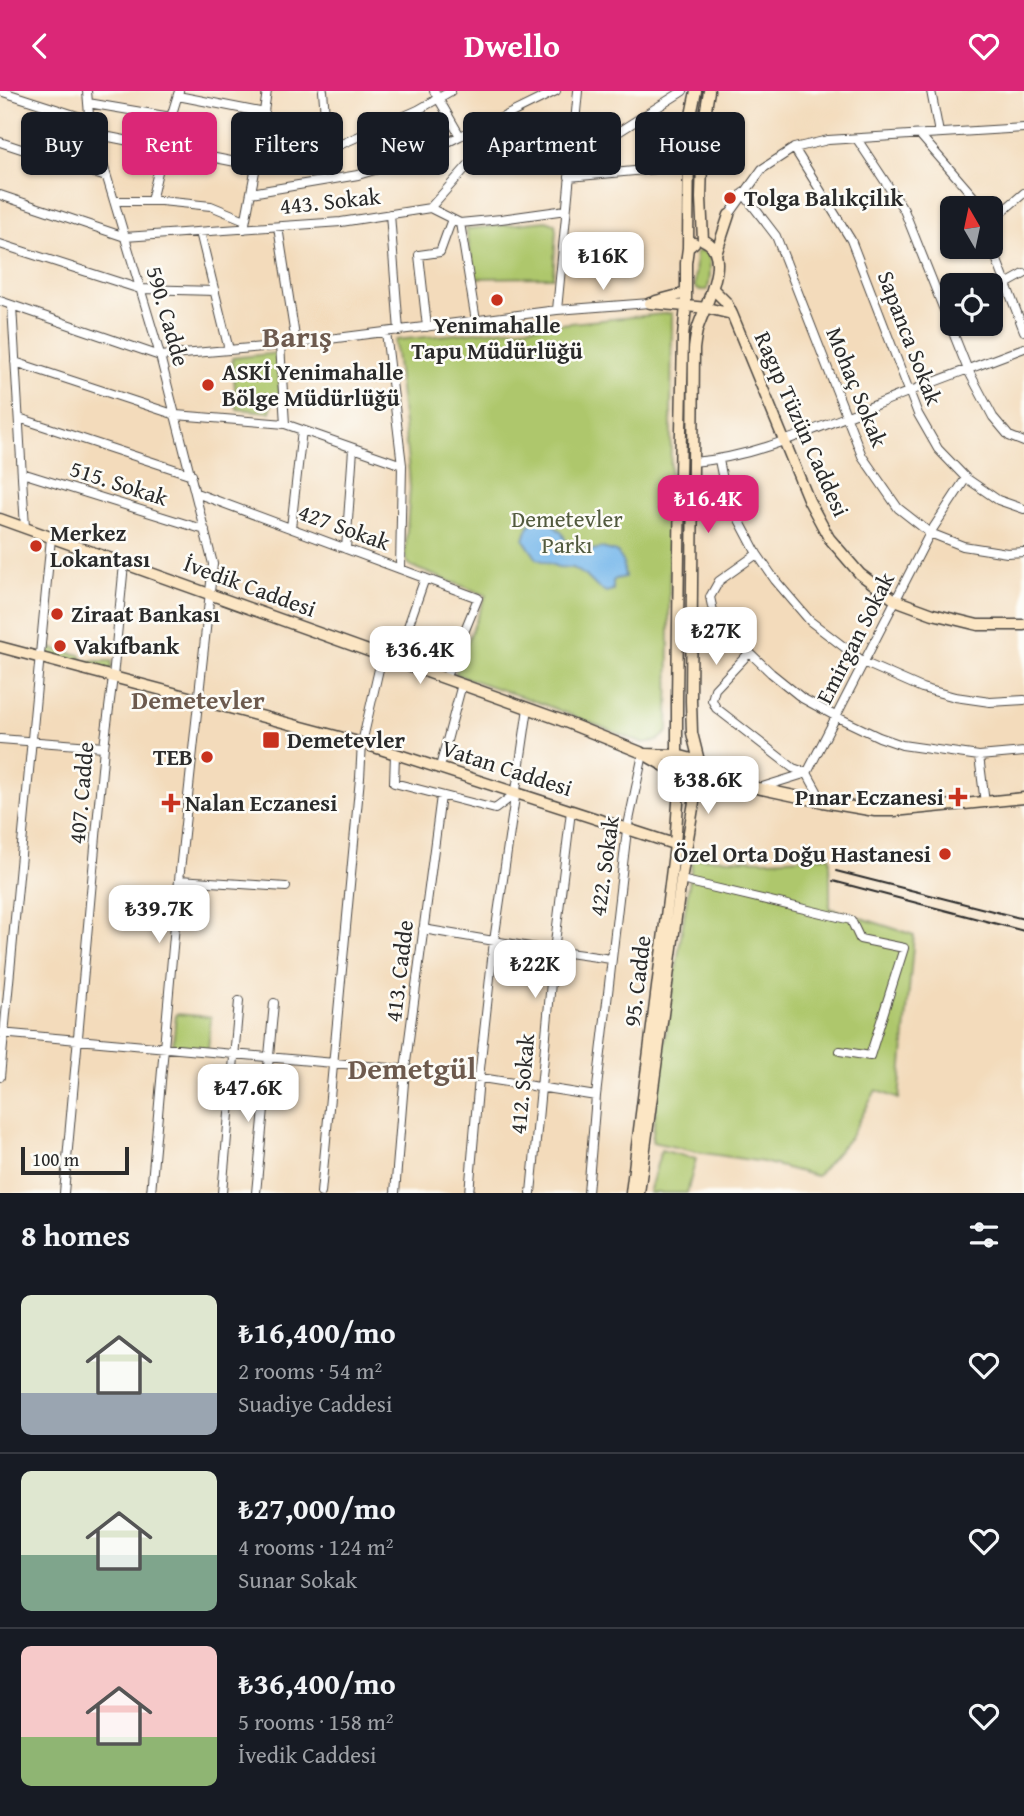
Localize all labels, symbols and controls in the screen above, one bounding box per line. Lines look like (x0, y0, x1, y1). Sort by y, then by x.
text: Dwello (464, 22, 560, 69)
icon: back (21, 27, 59, 65)
icon: heart (965, 27, 1003, 65)
chip: Buy (21, 112, 108, 175)
chip: Rent (122, 112, 217, 175)
chip: Filters (231, 112, 343, 175)
chip: New (357, 112, 449, 175)
chip: Apartment (463, 112, 621, 175)
chip: House (635, 112, 745, 175)
street label: 443. Sokak (278, 179, 382, 222)
place label: Tolga Balıkçilık (744, 181, 904, 214)
marker: Tolga Balıkçilık (722, 190, 738, 206)
north arrow (940, 196, 1003, 259)
map controls (940, 196, 1003, 336)
pin: ₺16K (562, 233, 644, 292)
text: ₺16K (578, 238, 628, 271)
street label: 590. Cadde (138, 262, 198, 370)
street label: Sapanca Sokak (870, 266, 951, 410)
button: locate (940, 273, 1003, 336)
marker: Yenimahalle Tapu Müdürlüğü (489, 292, 505, 308)
place label: Yenimahalle Tapu Müdürlüğü (411, 308, 583, 367)
district label: Barış (262, 314, 332, 358)
street label: Mohaç Sokak (818, 322, 897, 452)
street label: Ragıp Tüzün Caddesi (747, 326, 858, 522)
place label: ASKİ Yenimahalle Bölge Müdürlüğü (222, 355, 403, 414)
marker: ASKİ Yenimahalle Bölge Müdürlüğü (200, 377, 216, 393)
street label: 515. Sokak (66, 451, 173, 514)
pin: ₺16.4K (651, 475, 765, 535)
text: ₺16.4K (674, 481, 742, 514)
street label: 427 Sokak (294, 495, 395, 558)
park label: Demetevler Parkı (511, 502, 623, 561)
place label: Merkez Lokantası (50, 516, 150, 575)
marker: Merkez Lokantası (28, 538, 44, 554)
street label: İvedik Caddesi (179, 546, 321, 625)
street label: Emirgan Sokak (807, 566, 902, 709)
place label: Ziraat Bankası (71, 597, 220, 630)
marker: Ziraat Bankası (49, 606, 65, 622)
pin: ₺27K (675, 607, 757, 667)
text: ₺27K (691, 613, 741, 646)
pin: ₺36.4K (363, 627, 477, 686)
place label: Vakıfbank (74, 629, 180, 662)
text: ₺36.4K (386, 632, 454, 665)
marker: Vakıfbank (52, 638, 68, 654)
district label: Demetevler (131, 680, 265, 719)
place label: Demetevler (287, 723, 406, 756)
marker: Demetevler (261, 730, 281, 750)
street label: Vatan Caddesi (437, 731, 577, 804)
street label: 407. Cadde (60, 740, 101, 845)
place label: TEB (153, 740, 193, 773)
marker: TEB (199, 749, 215, 765)
pin: ₺38.6K (651, 757, 765, 816)
text: ₺38.6K (674, 762, 742, 795)
place label: Pınar Eczanesi (795, 780, 944, 813)
place label: Nalan Eczanesi (185, 786, 337, 819)
marker: Pınar Eczanesi (950, 789, 966, 805)
marker: Nalan Eczanesi (163, 795, 179, 811)
street label: 422. Sokak (580, 813, 627, 918)
place label: Özel Orta Doğu Hastanesi (674, 837, 931, 870)
marker: Özel Orta Doğu Hastanesi (937, 846, 953, 862)
pin: ₺39.7K (102, 885, 216, 945)
text: ₺39.7K (125, 891, 193, 924)
street label: 413. Cadde (376, 918, 421, 1024)
street label: 95. Cadde (615, 934, 658, 1028)
pin: ₺22K (494, 941, 576, 1000)
text: ₺22K (510, 946, 560, 979)
street label: 412. Sokak (501, 1032, 542, 1136)
district label: Demetgül (348, 1046, 476, 1090)
pin: ₺47.6K (191, 1065, 305, 1124)
text: ₺47.6K (214, 1070, 282, 1103)
scale bar (21, 1144, 130, 1176)
text: 100 m (32, 1145, 79, 1173)
text: 8 homes (21, 1213, 130, 1257)
icon: filters (965, 1216, 1003, 1254)
text: ₺16,400/mo (238, 1310, 396, 1354)
icon: home (77, 1323, 161, 1407)
icon: heart (965, 1346, 1003, 1384)
text: 2 rooms · 54 m² (238, 1354, 382, 1387)
text: Suadiye Caddesi (238, 1387, 392, 1420)
text: ₺27,000/mo (238, 1486, 396, 1530)
icon: home (77, 1499, 161, 1583)
icon: heart (965, 1522, 1003, 1560)
text: 4 rooms · 124 m² (238, 1530, 393, 1563)
text: Sunar Sokak (238, 1563, 357, 1596)
text: ₺36,400/mo (238, 1661, 396, 1705)
icon: home (77, 1674, 161, 1758)
icon: heart (965, 1697, 1003, 1735)
text: 5 rooms · 158 m² (238, 1705, 393, 1738)
text: İvedik Caddesi (238, 1738, 377, 1771)

